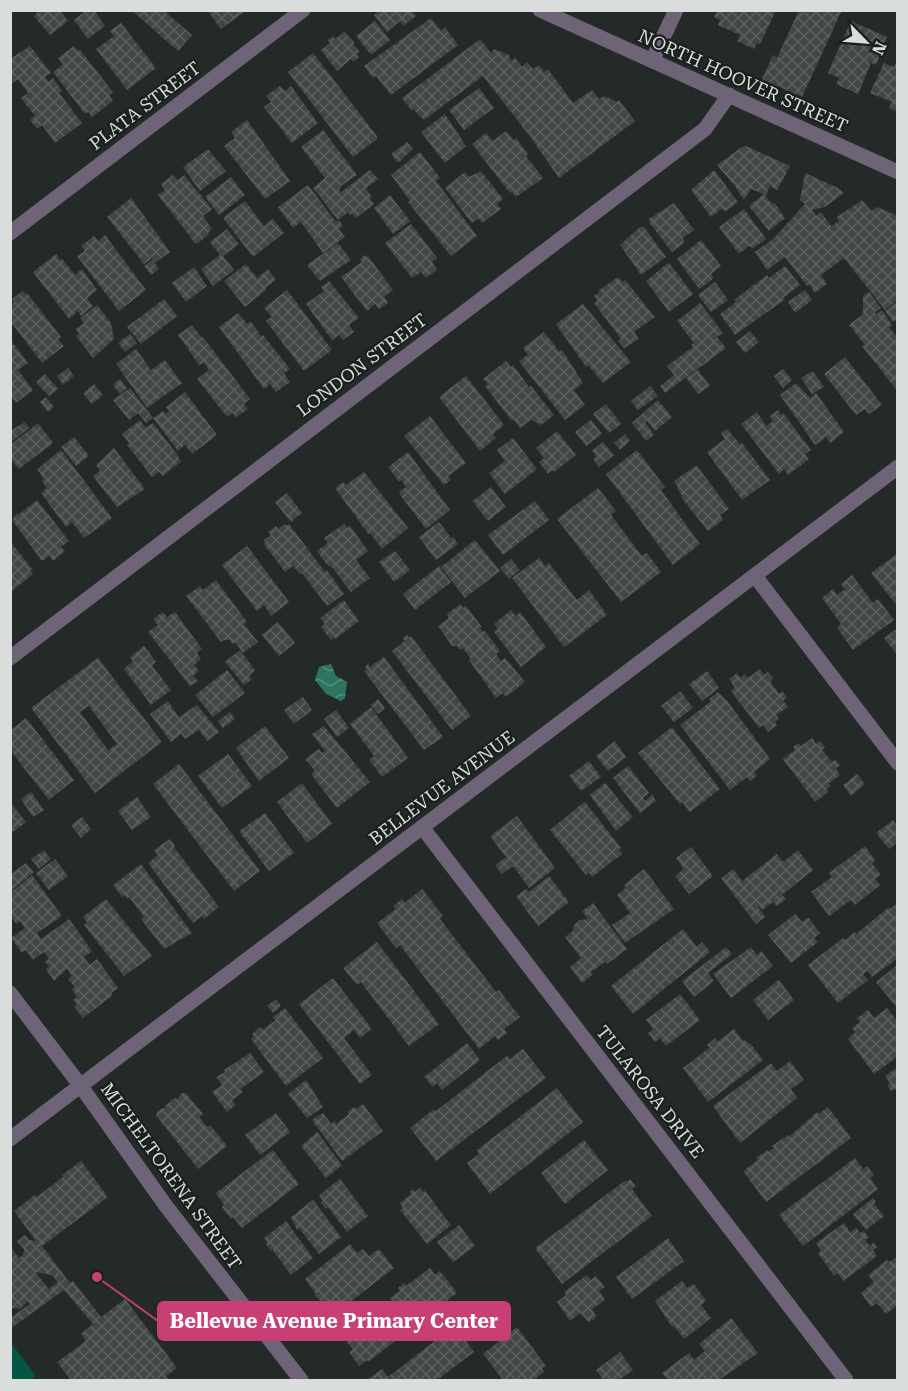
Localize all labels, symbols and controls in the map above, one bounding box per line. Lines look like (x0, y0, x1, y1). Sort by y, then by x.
north arrow (836, 12, 896, 72)
street label: NORTH HOOVER STREET (635, 25, 851, 136)
text: N (868, 39, 890, 58)
street label: PLATA STREET (85, 57, 204, 154)
street label: LONDON STREET (293, 309, 431, 420)
street label: BELLEVUE AVENUE (365, 726, 519, 849)
street label: TULAROSA DRIVE (592, 1021, 709, 1162)
street label: MICHELTORENA STREET (97, 1078, 246, 1273)
callout: Bellevue Avenue Primary Center (158, 1302, 510, 1340)
text: Bellevue Avenue Primary Center (170, 1309, 498, 1333)

